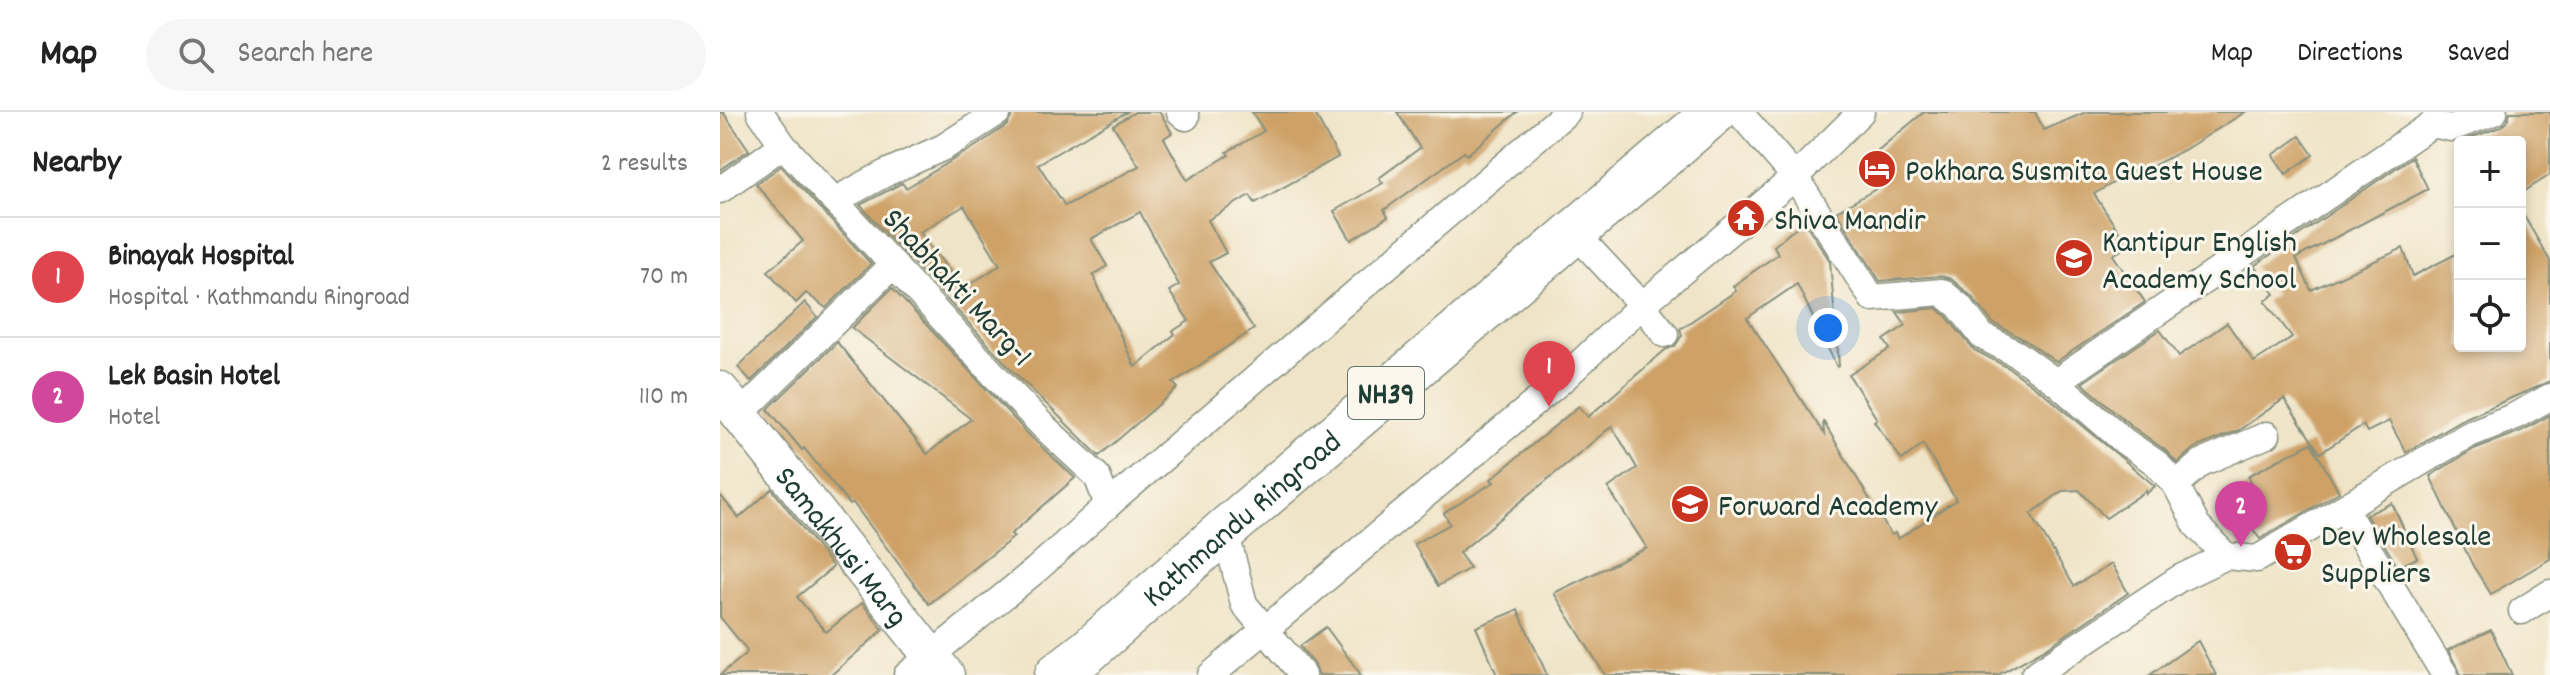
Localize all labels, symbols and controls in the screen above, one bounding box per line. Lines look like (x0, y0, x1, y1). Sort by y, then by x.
search box (146, 19, 706, 91)
text: Map (40, 28, 98, 83)
icon: search (174, 33, 218, 77)
text: Search here (238, 34, 373, 77)
text: Map (2211, 35, 2253, 75)
text: Directions (2297, 35, 2403, 75)
text: Saved (2447, 35, 2510, 75)
map controls (2454, 136, 2526, 352)
button: + (2454, 136, 2526, 208)
text: Nearby (32, 140, 121, 189)
text: 2 results (601, 146, 688, 183)
hotel icon: Pokhara Susmita Guest House (1856, 148, 1898, 190)
place label: Pokhara Susmita Guest House (1905, 151, 2263, 197)
temple icon: Shiva Mandir (1725, 197, 1767, 239)
street label: Shabhakti Marg-1 (869, 199, 1041, 379)
place label: Shiva Mandir (1774, 200, 1926, 246)
button: − (2454, 208, 2526, 280)
place label: Kantipur English Academy School (2102, 222, 2297, 305)
text: Binayak Hospital (108, 237, 294, 280)
school or university icon: Kantipur English Academy School (2053, 237, 2095, 279)
text: 1 (55, 259, 61, 296)
text: 70 m (640, 259, 688, 296)
text: Hospital · Kathmandu Ringroad (108, 280, 410, 317)
button: locate (2454, 280, 2526, 352)
your location (1808, 308, 1848, 348)
pin: 1 (1523, 341, 1575, 407)
text: Lek Basin Hotel (108, 357, 280, 400)
road number: NH39 (1348, 367, 1424, 419)
text: 2 (52, 379, 64, 416)
text: 110 m (639, 379, 688, 416)
text: Hotel (108, 400, 160, 437)
street label: Kathmandu Ringroad (1134, 422, 1354, 621)
street label: Samakhusi Marg (761, 458, 917, 639)
pin: 2 (2215, 481, 2267, 547)
school or university icon: Forward Academy (1669, 483, 1711, 525)
place label: Forward Academy (1718, 486, 1939, 532)
place label: Dev Wholesale Suppliers (2321, 516, 2491, 599)
supermarket icon: Dev Wholesale Suppliers (2272, 531, 2314, 573)

